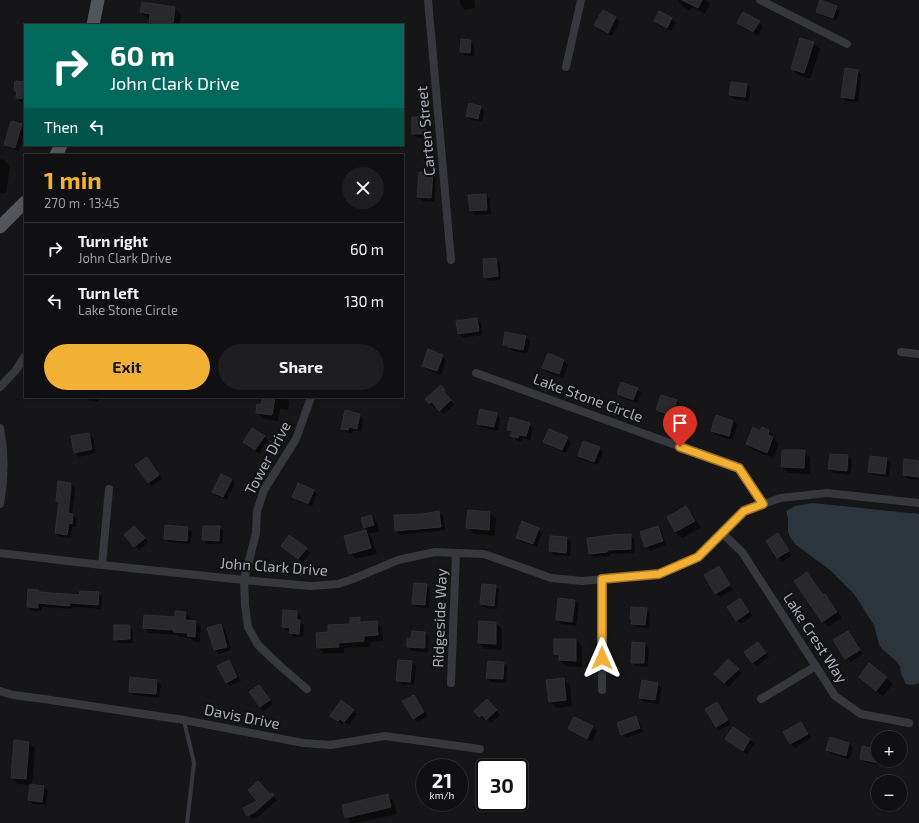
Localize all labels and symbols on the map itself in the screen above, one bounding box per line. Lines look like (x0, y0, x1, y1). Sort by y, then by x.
street label: Carten Street (412, 85, 438, 177)
street label: Lake Stone Circle (531, 369, 646, 425)
pin (663, 406, 697, 447)
street label: Tower Drive (240, 418, 294, 497)
street label: John Clark Drive (220, 553, 329, 579)
street label: Ridgeside Way (428, 568, 450, 668)
street label: Lake Crest Way (780, 589, 852, 686)
position arrow (581, 637, 623, 679)
street label: Davis Drive (203, 700, 281, 732)
speed limit sign: 30 (476, 759, 528, 811)

